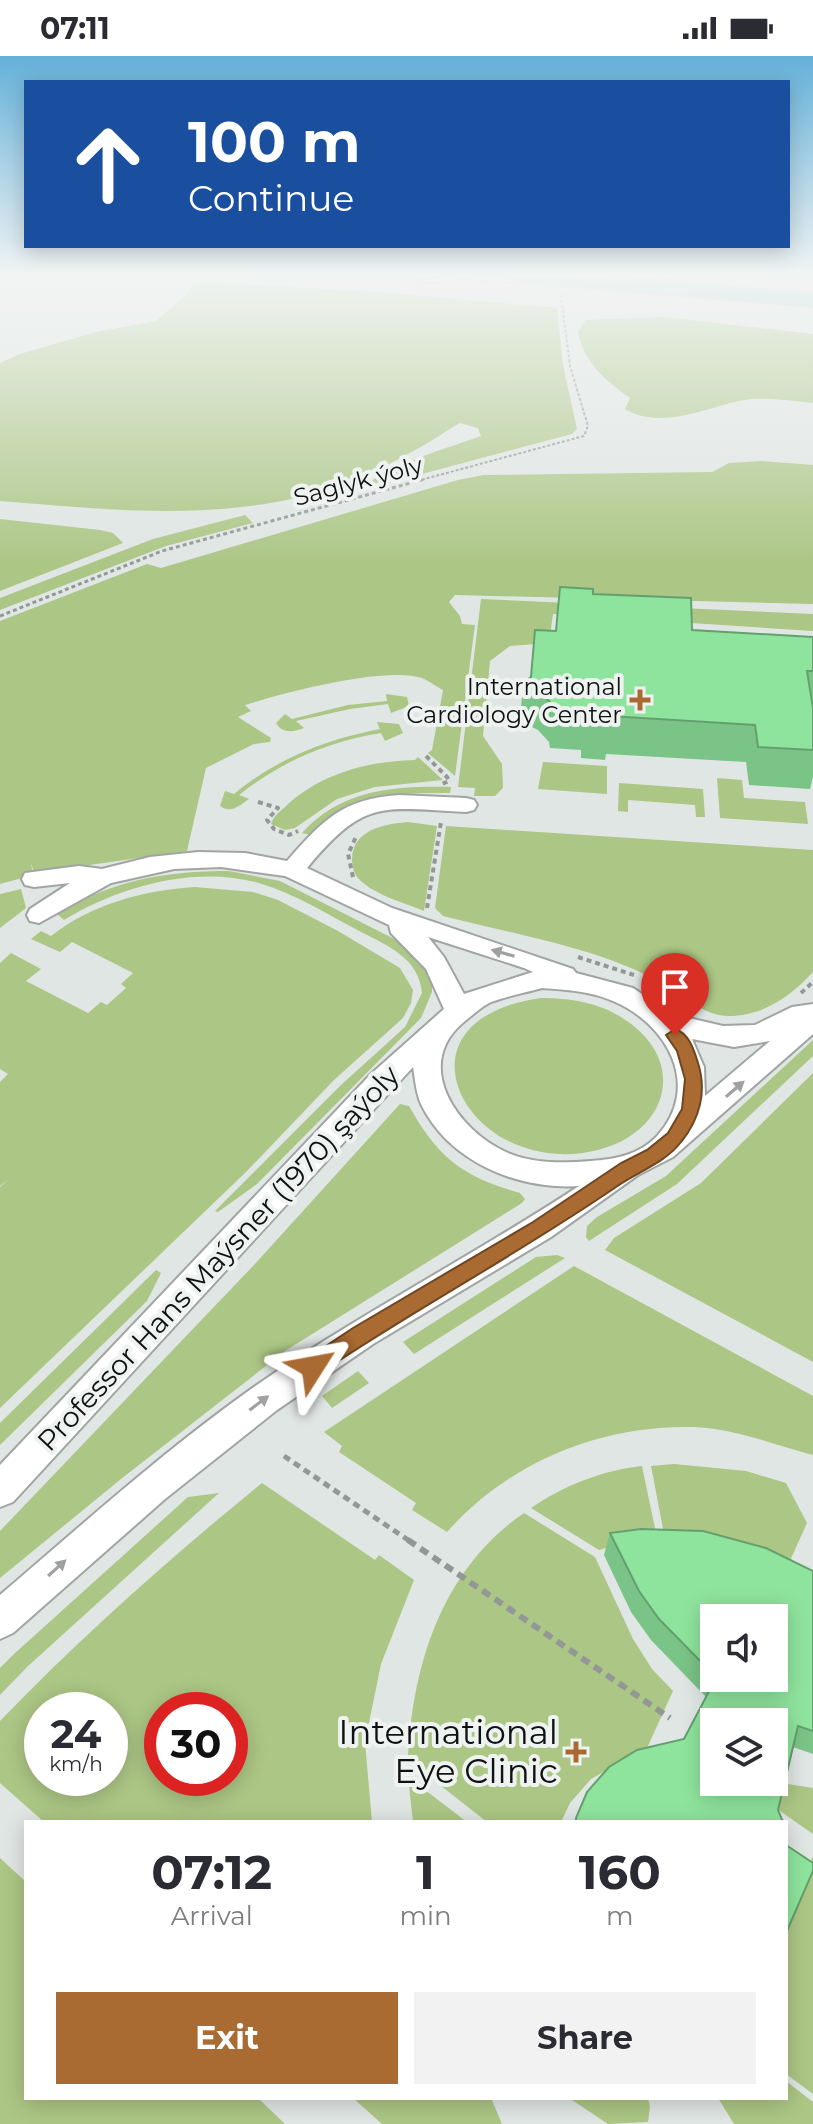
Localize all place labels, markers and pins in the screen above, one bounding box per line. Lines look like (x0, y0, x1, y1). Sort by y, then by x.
place label: International Cardiology Center (406, 672, 622, 729)
marker: International Cardiology Center (629, 689, 651, 711)
pin (641, 953, 709, 1035)
place label: International Eye Clinic (338, 1711, 558, 1792)
marker: International Eye Clinic (565, 1741, 587, 1763)

